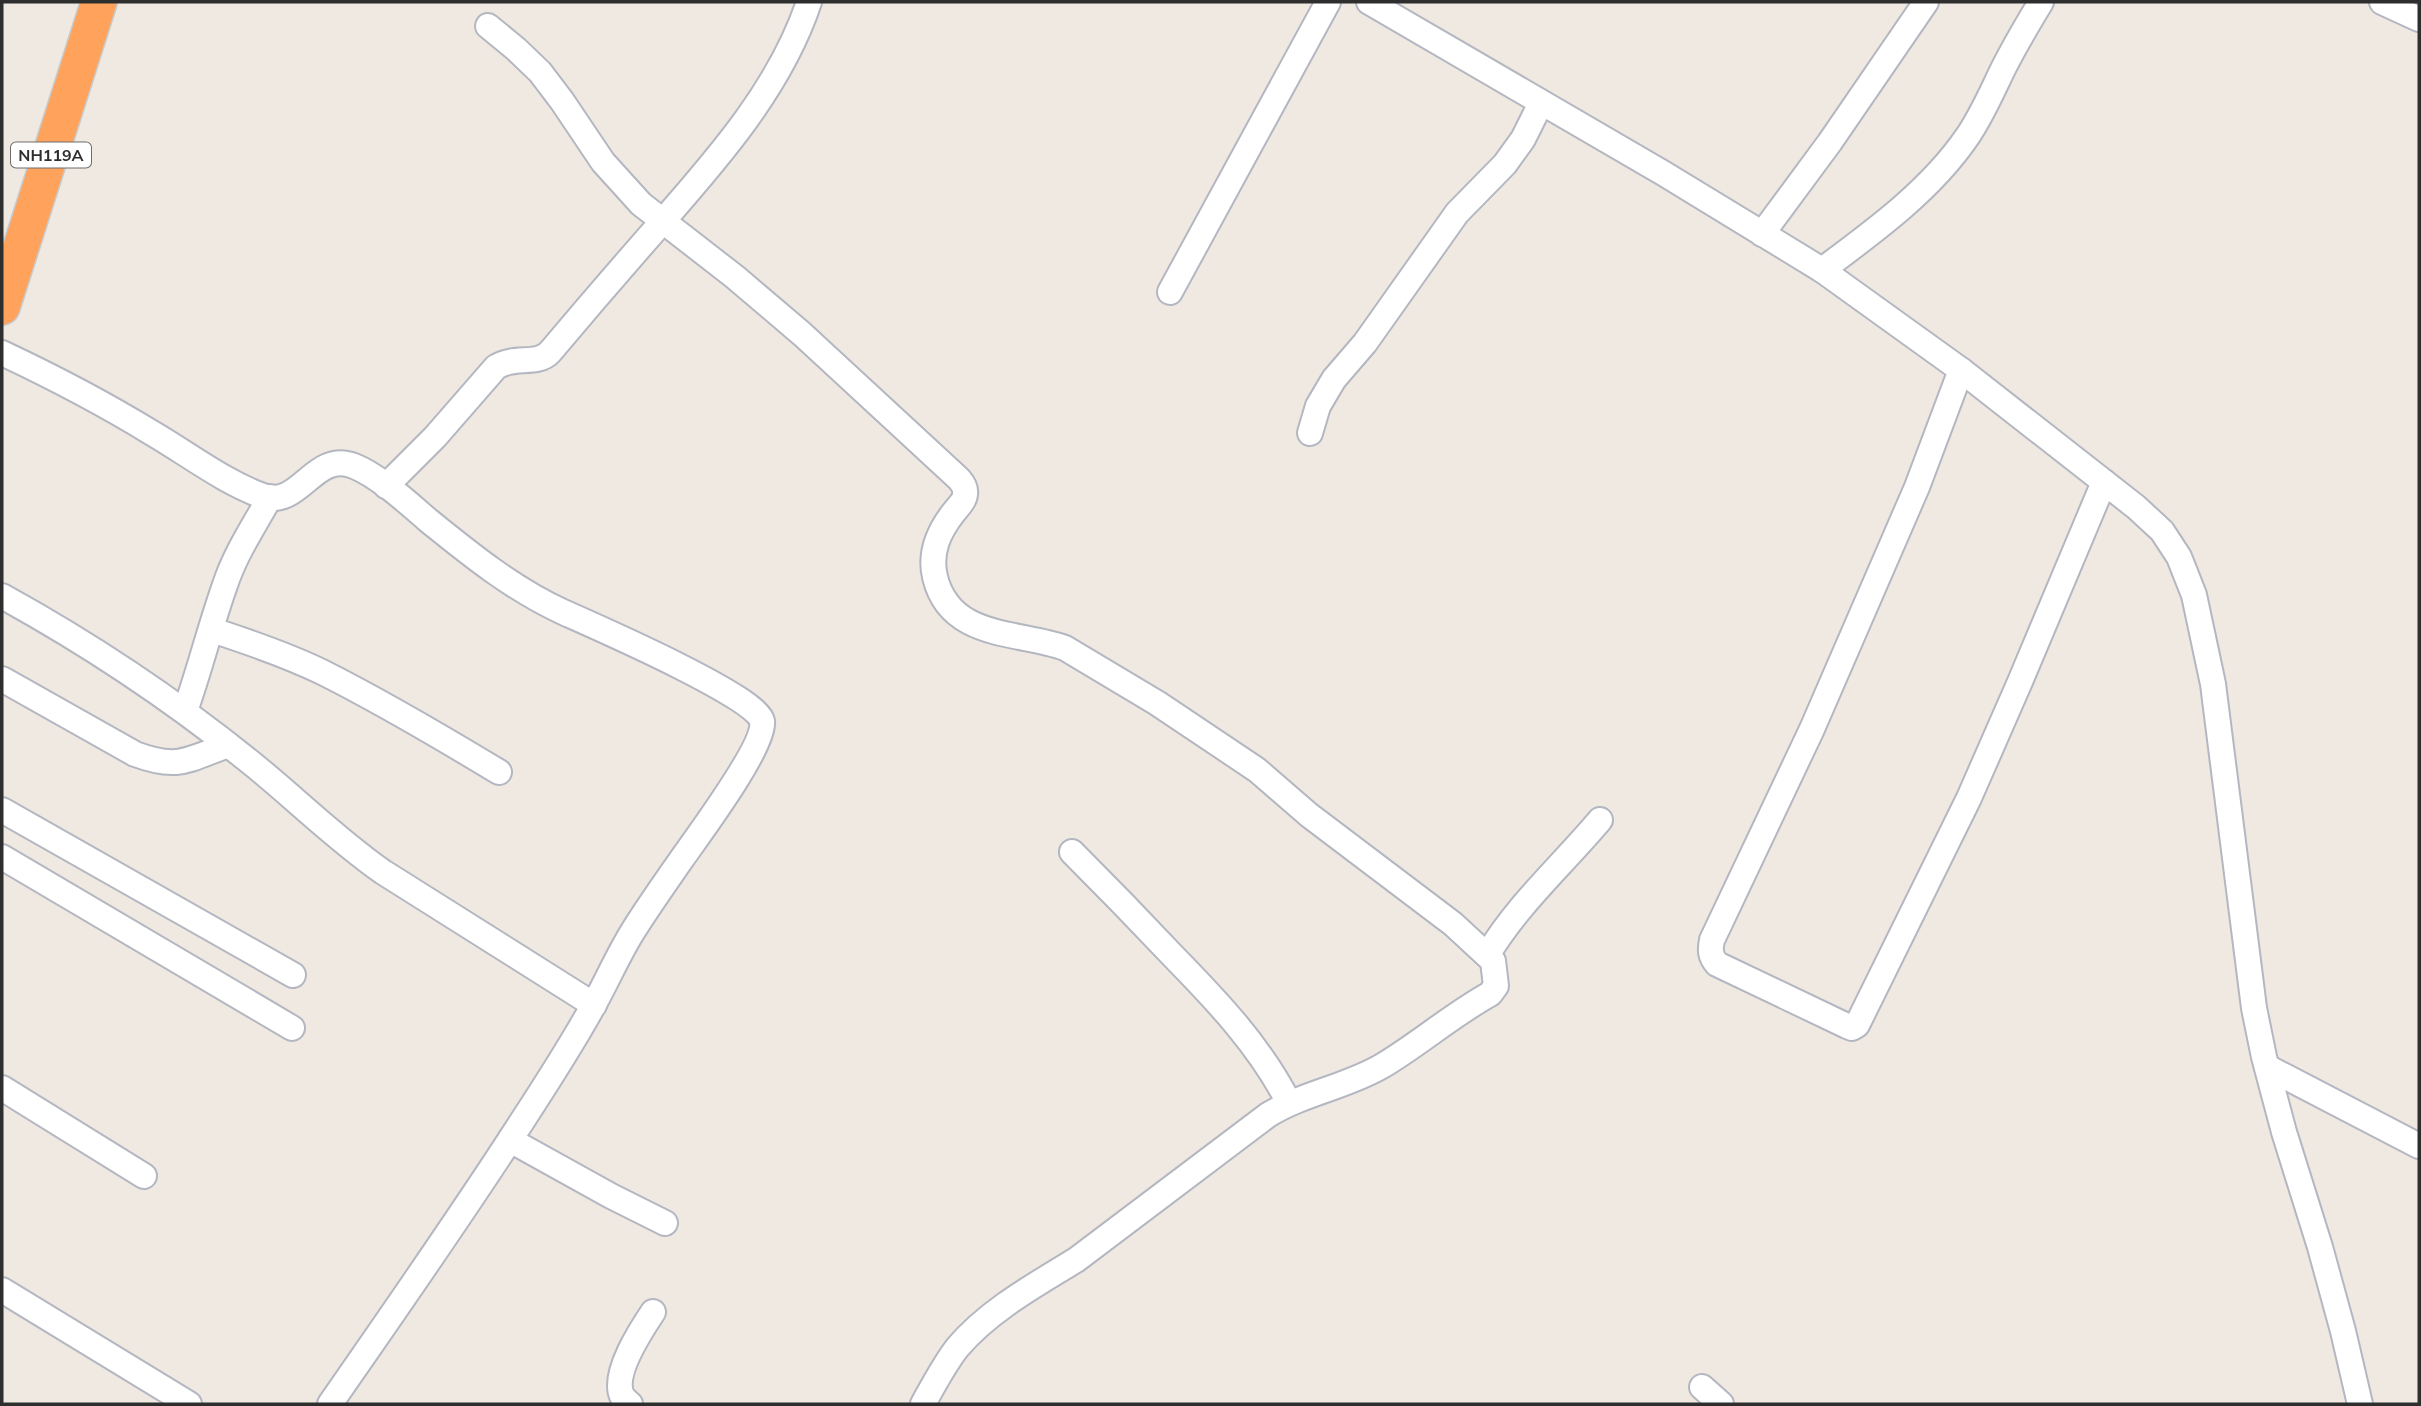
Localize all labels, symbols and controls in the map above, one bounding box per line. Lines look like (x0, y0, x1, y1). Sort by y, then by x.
road number: NH119A (11, 142, 91, 168)

